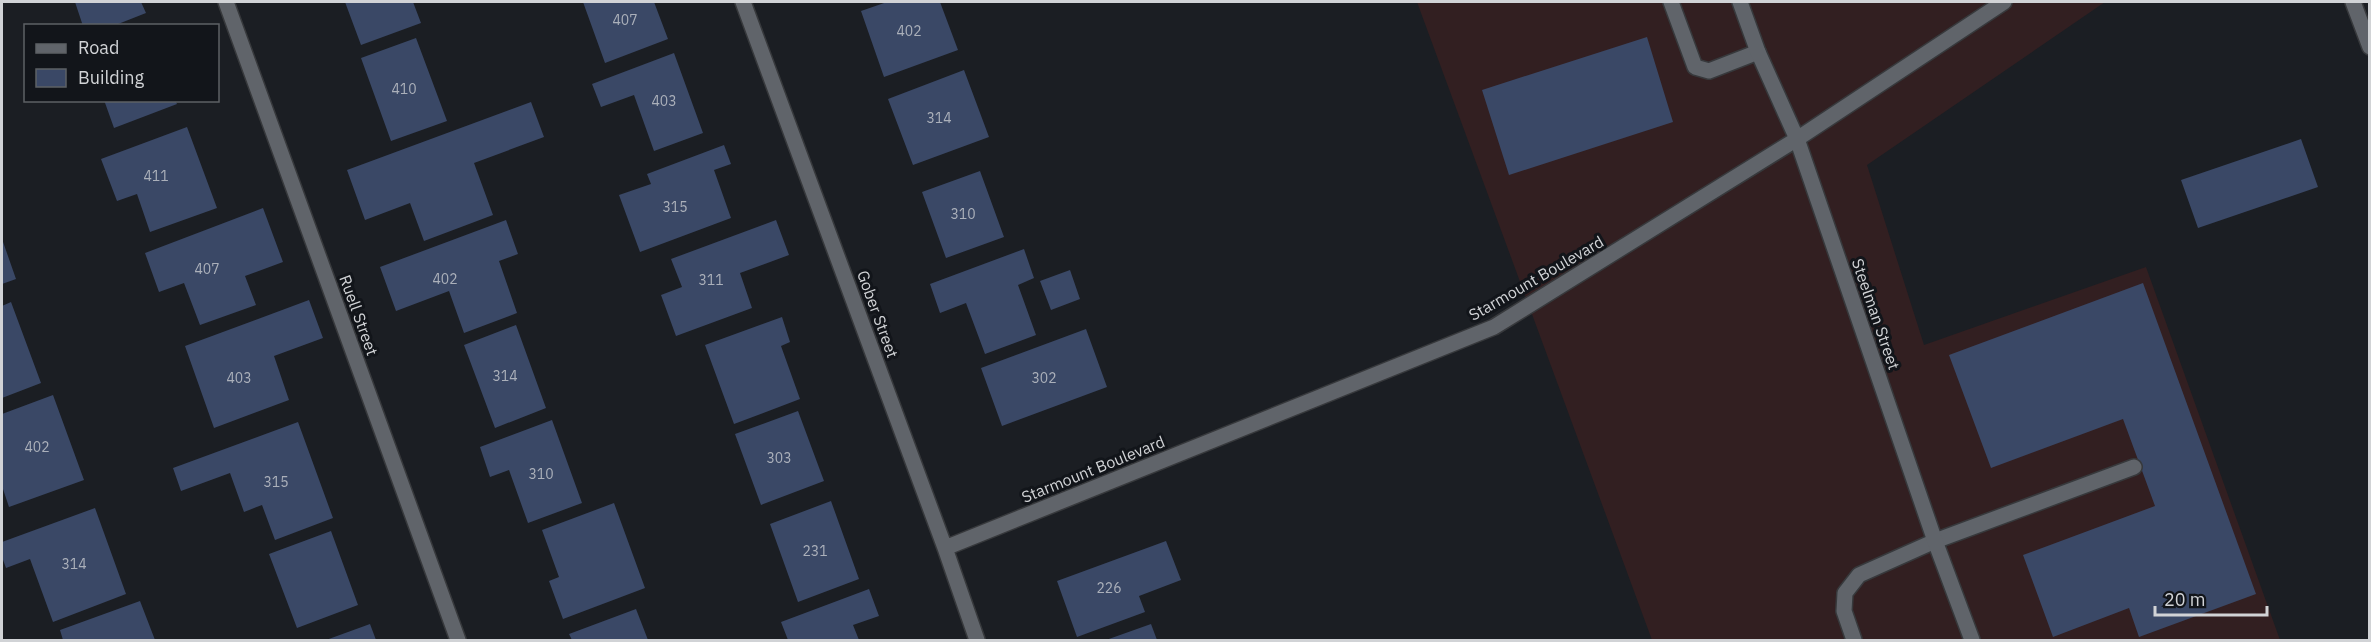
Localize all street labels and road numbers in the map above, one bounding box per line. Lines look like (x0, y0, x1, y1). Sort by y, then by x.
street label: Starmount Boulevard (1465, 231, 1607, 325)
street label: Steelman Street (1848, 256, 1904, 372)
street label: Gober Street (853, 268, 903, 360)
street label: Ruell Street (335, 272, 383, 358)
street label: Starmount Boulevard (1018, 431, 1168, 507)

